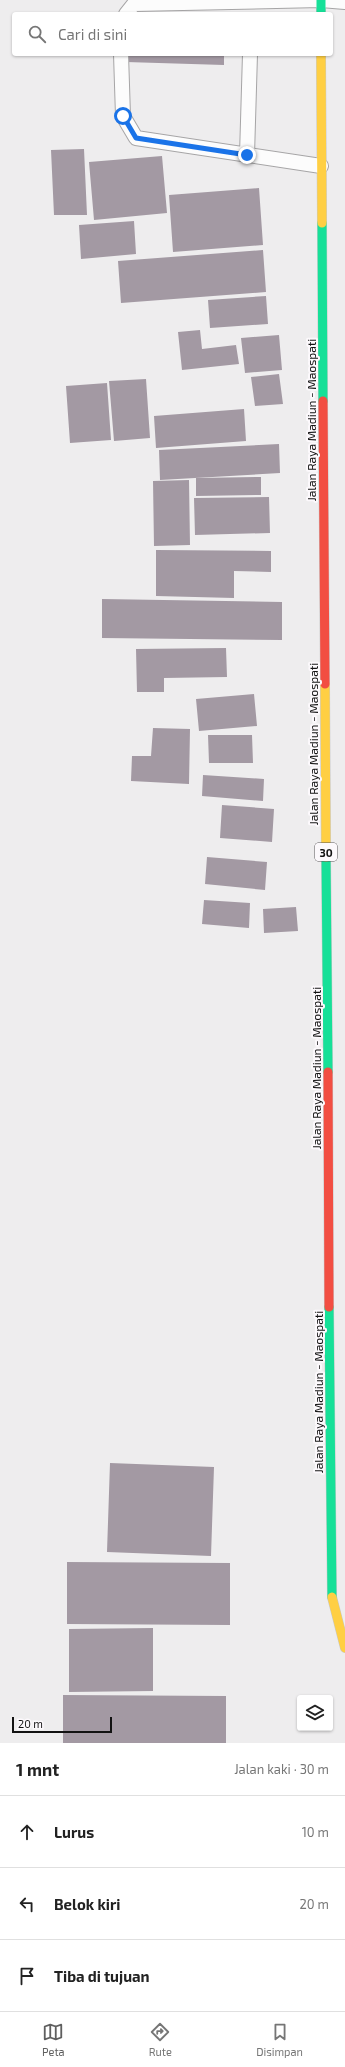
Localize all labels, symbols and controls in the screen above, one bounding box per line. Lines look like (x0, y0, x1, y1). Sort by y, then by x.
search box (12, 12, 333, 56)
icon: search (26, 23, 48, 45)
text: Cari di sini (58, 25, 127, 43)
route start (114, 107, 132, 125)
route end (238, 146, 256, 164)
street label: Jalan Raya Madiun - Maospati (304, 339, 318, 501)
street label: Jalan Raya Madiun - Maospati (306, 663, 320, 825)
road number: 30 (315, 843, 337, 861)
street label: Jalan Raya Madiun - Maospati (309, 987, 323, 1149)
street label: Jalan Raya Madiun - Maospati (311, 1311, 325, 1473)
map controls (297, 1695, 333, 1731)
button: layers (297, 1695, 333, 1731)
scale bar (12, 1715, 112, 1734)
text: 20 m (18, 1717, 43, 1730)
text: 1 mnt (16, 1759, 59, 1779)
text: Jalan kaki · 30 m (234, 1761, 329, 1777)
icon: ahead (16, 1821, 38, 1843)
text: Lurus (54, 1823, 94, 1841)
text: 10 m (302, 1824, 329, 1840)
icon: left (16, 1893, 38, 1915)
text: Belok kiri (54, 1895, 120, 1913)
text: 20 m (300, 1896, 329, 1912)
icon: arrive (16, 1965, 38, 1987)
text: Tiba di tujuan (54, 1967, 150, 1985)
tab: Peta (42, 2021, 65, 2058)
tab: Rute (149, 2021, 172, 2058)
tab: Disimpan (256, 2021, 303, 2058)

